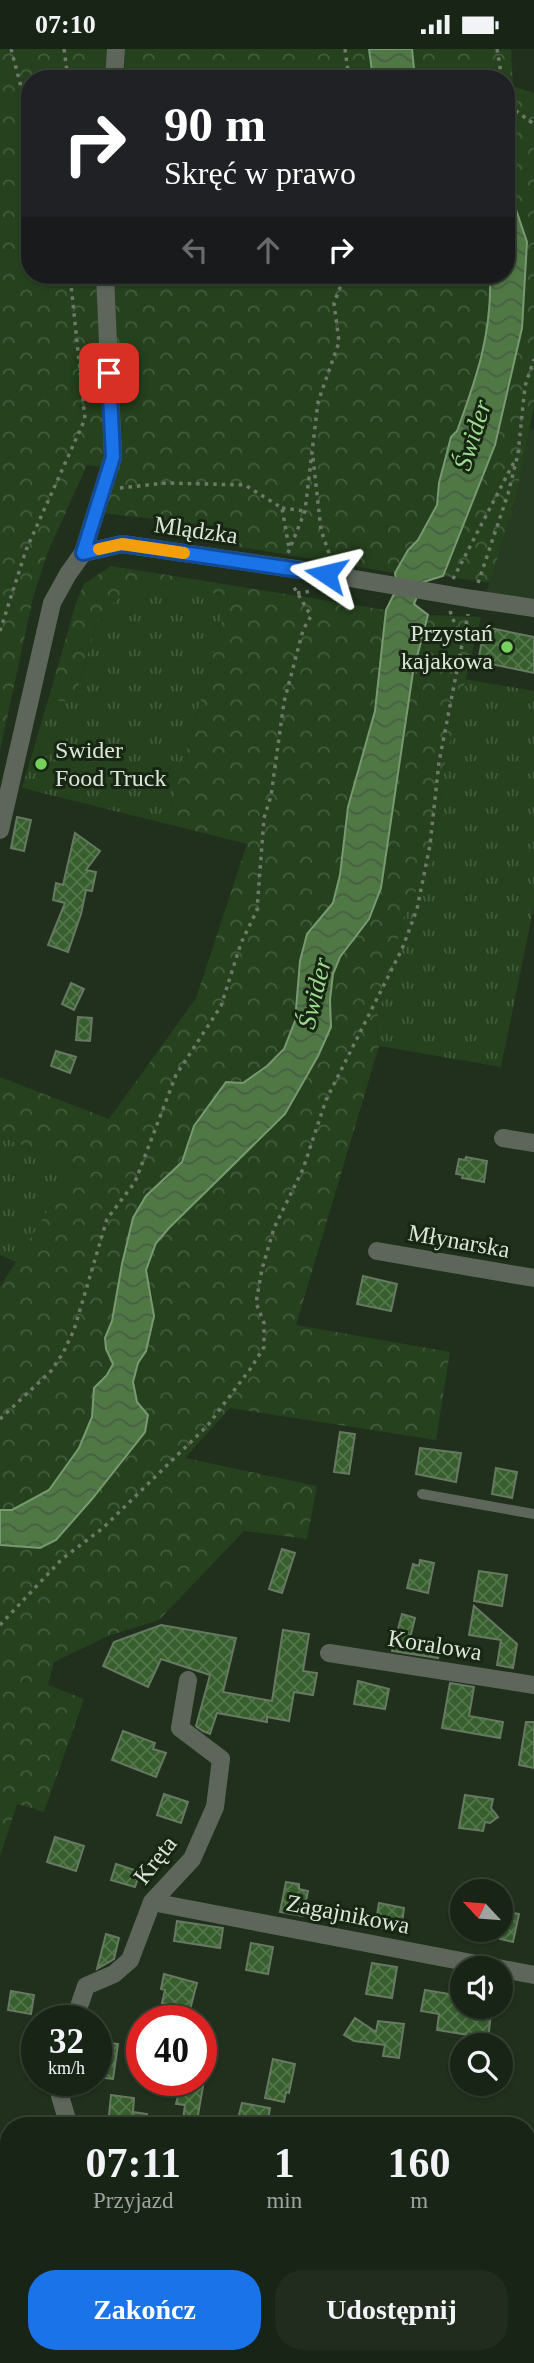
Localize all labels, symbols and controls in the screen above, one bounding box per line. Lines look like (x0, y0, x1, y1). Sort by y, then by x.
text: 07:10 (35, 10, 96, 39)
text: 90 m (164, 97, 266, 152)
icon: right (49, 98, 140, 189)
text: Skręć w prawo (164, 155, 356, 191)
icon: left (176, 231, 214, 269)
icon: ahead (249, 231, 287, 269)
icon: right (322, 231, 360, 269)
pin (79, 343, 139, 403)
icon: arrive (90, 354, 128, 392)
water label: Świder (448, 395, 498, 474)
street label: Mlądzka (153, 511, 240, 549)
position arrow (289, 537, 363, 611)
place label: Przystań kajakowa (401, 620, 493, 674)
marker: Przystań kajakowa (499, 639, 515, 655)
place label: Swider Food Truck (55, 737, 166, 791)
marker: Swider Food Truck (33, 756, 49, 772)
water label: Świder (292, 954, 338, 1032)
street label: Młynarska (406, 1219, 512, 1263)
street label: Koralowa (386, 1625, 484, 1665)
street label: Kręta (128, 1831, 182, 1889)
north arrow (450, 1879, 513, 1943)
map controls (450, 1879, 513, 2096)
street label: Zagajnikowa (284, 1889, 412, 1939)
button: sound (450, 1956, 513, 2019)
speed limit sign: 40 (126, 2005, 217, 2096)
text: 32 (49, 2022, 84, 2061)
button: search (450, 2033, 513, 2096)
text: km/h (48, 2058, 85, 2078)
text: 07:11 (85, 2140, 181, 2186)
text: 1 (274, 2140, 295, 2186)
text: 160 (388, 2140, 451, 2186)
text: Przyjazd (93, 2188, 173, 2213)
text: min (266, 2188, 302, 2213)
text: m (410, 2188, 428, 2213)
button: Zakończ (28, 2270, 261, 2350)
button: Udostępnij (275, 2270, 508, 2350)

